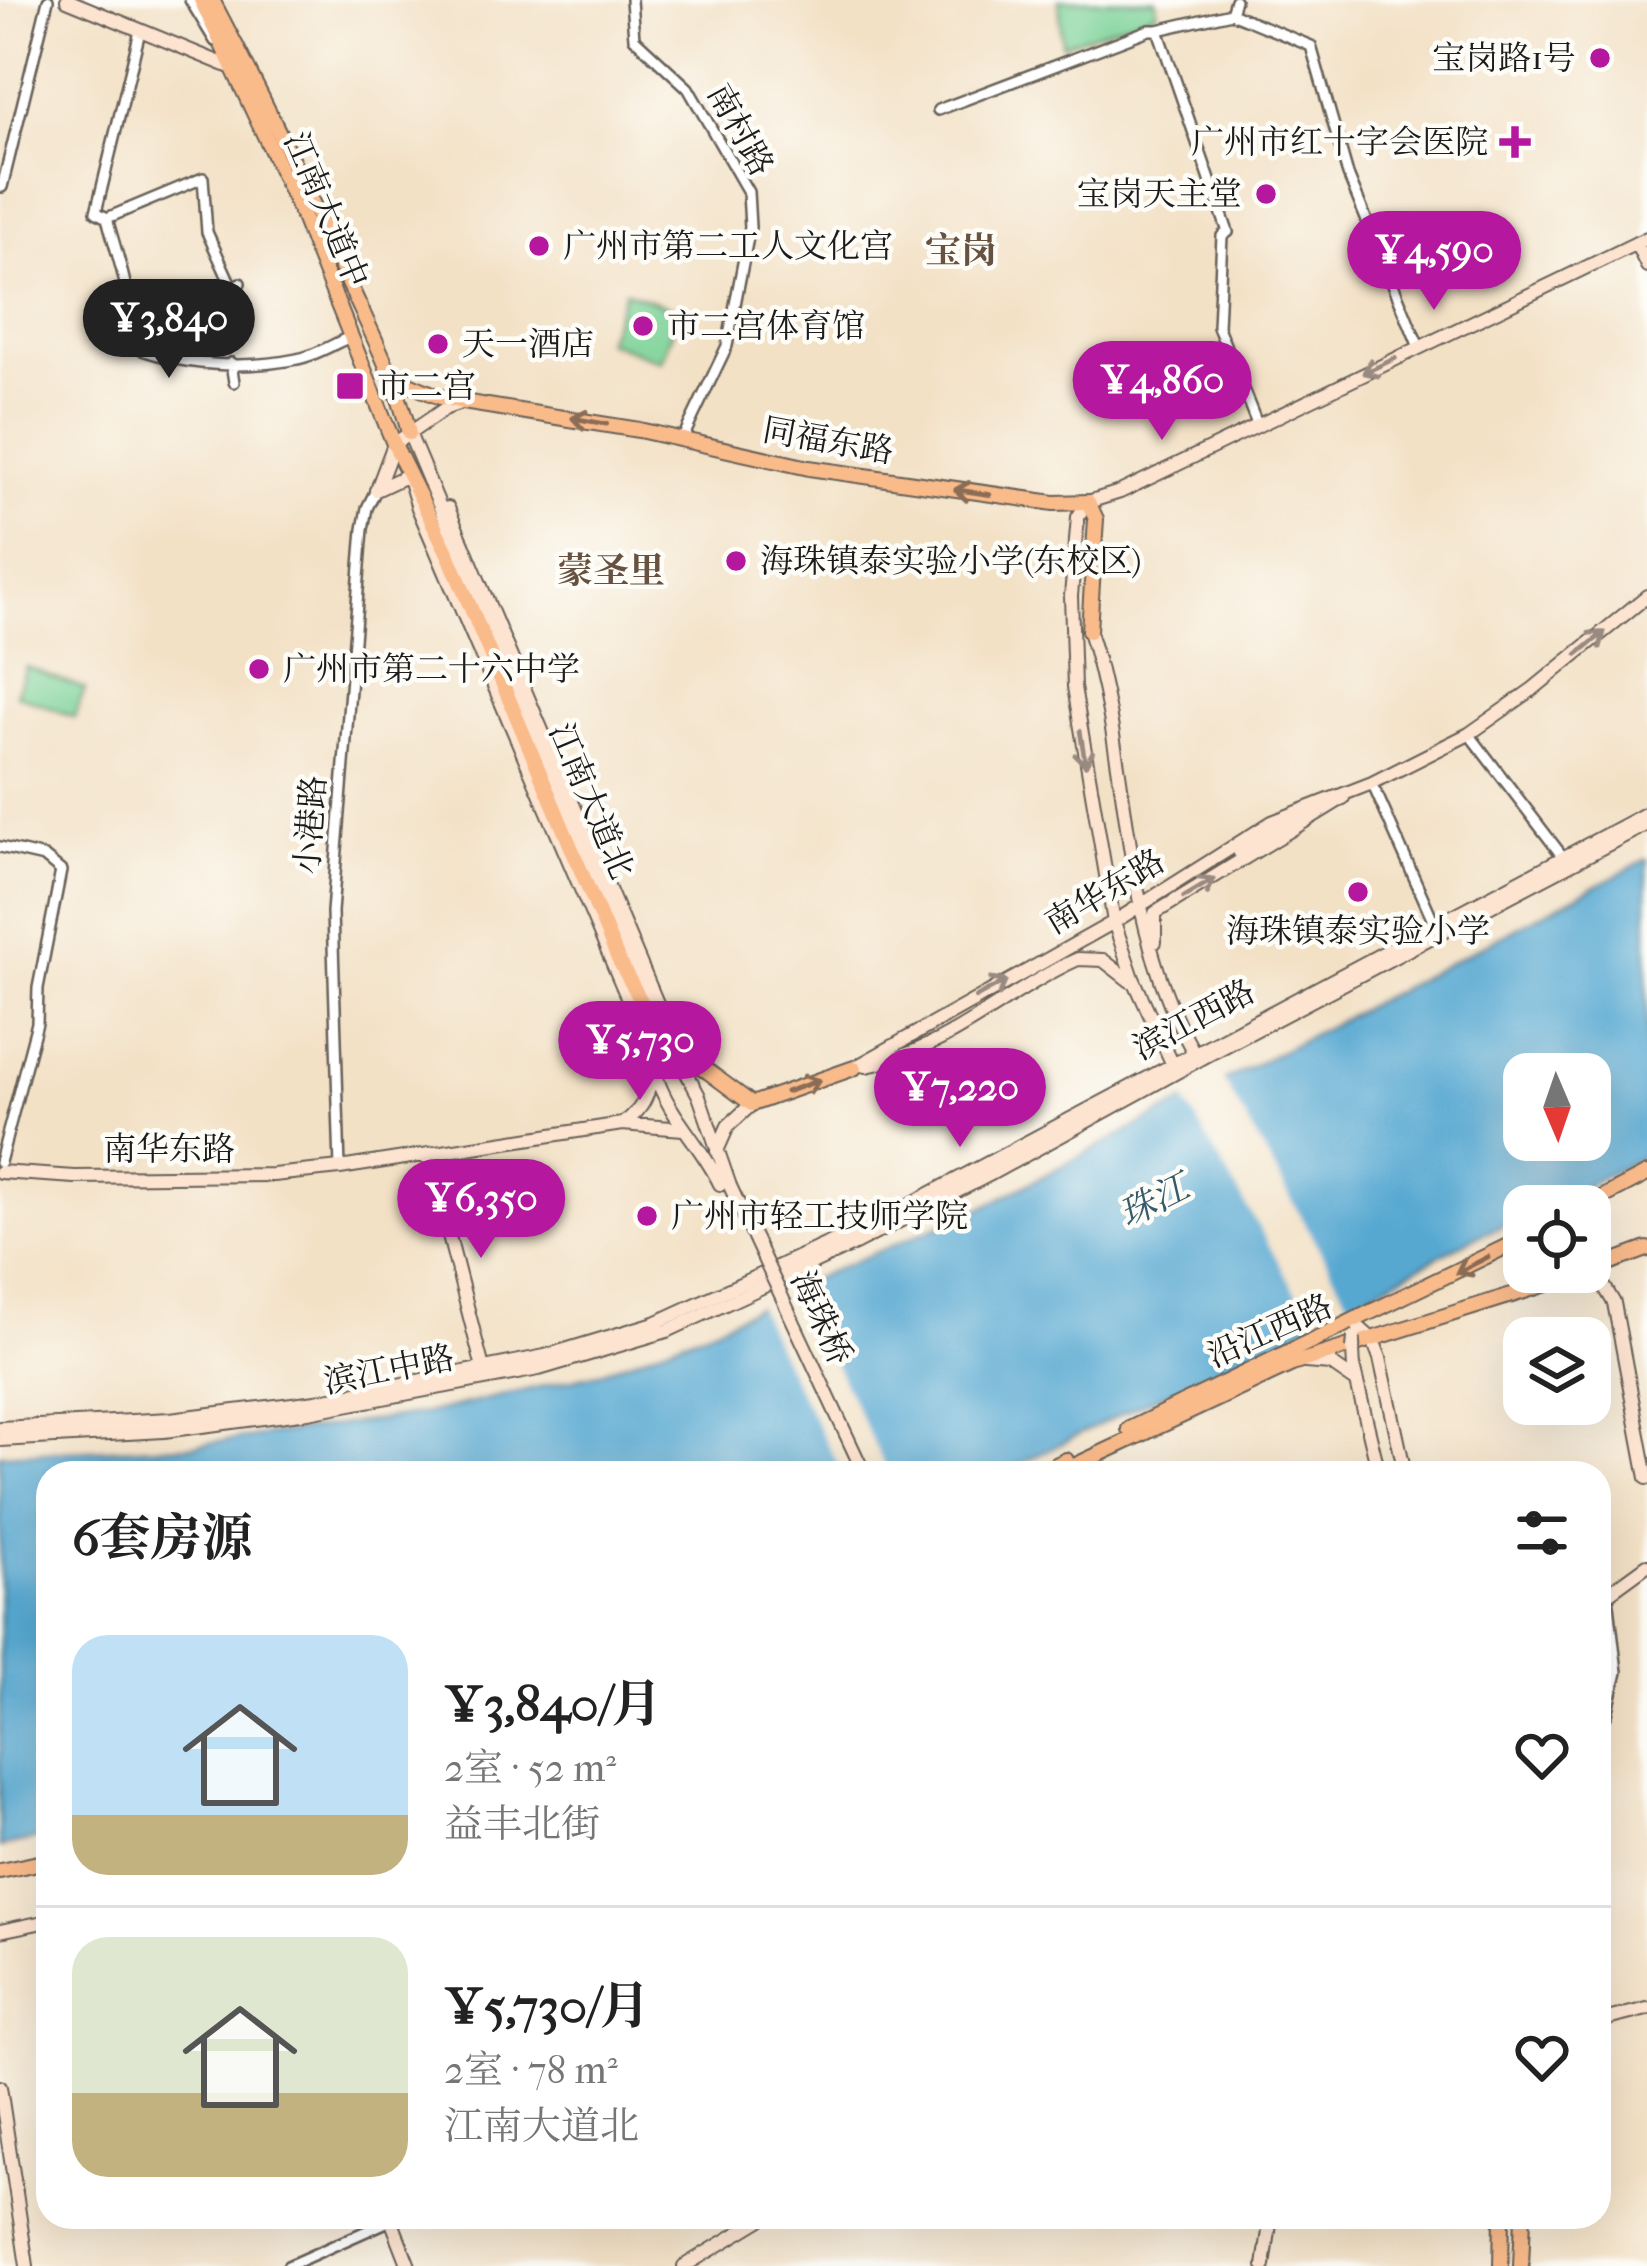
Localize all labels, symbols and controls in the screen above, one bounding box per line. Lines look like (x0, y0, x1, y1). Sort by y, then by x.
place label: 宝岗路1号 (1432, 39, 1576, 78)
marker: 宝岗路1号 (1587, 45, 1613, 71)
street label: 南村路 (699, 77, 781, 183)
place label: 广州市红十字会医院 (1191, 123, 1488, 162)
street label: 江南大道中 (276, 126, 376, 294)
marker: 广州市红十字会医院 (1499, 126, 1531, 158)
place label: 宝岗天主堂 (1077, 175, 1242, 214)
marker: 宝岗天主堂 (1253, 181, 1279, 207)
pin: ¥4,590 (1336, 211, 1532, 313)
place label: 广州市第二工人文化宫 (563, 227, 893, 266)
text: ¥4,590 (1374, 227, 1494, 273)
district label: 宝岗 (925, 230, 997, 272)
marker: 广州市第二工人文化宫 (526, 233, 552, 259)
pin: ¥3,840 (71, 279, 267, 381)
text: ¥3,840 (110, 295, 228, 341)
place label: 市二宫体育馆 (667, 307, 865, 346)
marker: 市二宫体育馆 (630, 313, 656, 339)
place label: 天一酒店 (462, 325, 594, 364)
marker: 天一酒店 (425, 331, 451, 357)
pin: ¥4,860 (1064, 341, 1260, 443)
one-way arrow (1362, 356, 1398, 378)
text: ¥4,860 (1100, 357, 1224, 403)
place label: 市二宫 (377, 367, 476, 406)
marker: 市二宫 (334, 370, 366, 402)
one-way arrow (570, 409, 609, 431)
street label: 同福东路 (760, 410, 896, 472)
one-way arrow (953, 480, 992, 503)
place label: 海珠镇泰实验小学(东校区) (760, 542, 1141, 581)
marker: 海珠镇泰实验小学(东校区) (723, 548, 749, 574)
district label: 蒙圣里 (557, 550, 665, 592)
one-way arrow (1574, 630, 1606, 657)
place label: 广州市第二十六中学 (283, 650, 580, 689)
marker: 广州市第二十六中学 (246, 656, 272, 682)
street label: 江南大道北 (541, 717, 641, 885)
one-way arrow (1072, 728, 1095, 767)
street label: 小港路 (288, 774, 334, 876)
street label: 南华东路 (1038, 841, 1172, 943)
one-way arrow (1181, 876, 1215, 900)
marker: 海珠镇泰实验小学 (1345, 879, 1371, 905)
place label: 海珠镇泰实验小学 (1226, 912, 1490, 951)
street label: 滨江西路 (1127, 972, 1261, 1068)
one-way arrow (973, 976, 1008, 1000)
pin: ¥5,730 (542, 1001, 738, 1103)
text: ¥5,730 (585, 1017, 695, 1063)
pin: ¥7,220 (862, 1048, 1058, 1150)
north arrow (1503, 1053, 1611, 1161)
map controls (1503, 1053, 1611, 1425)
text: ¥7,220 (901, 1064, 1019, 1110)
one-way arrow (783, 1074, 820, 1095)
street label: 南华东路 (103, 1130, 235, 1169)
pin: ¥6,350 (383, 1159, 579, 1261)
water label: 珠江 (1112, 1164, 1200, 1236)
text: ¥6,350 (424, 1175, 538, 1221)
button: locate (1503, 1185, 1611, 1293)
place label: 广州市轻工技师学院 (671, 1197, 968, 1236)
marker: 广州市轻工技师学院 (634, 1203, 660, 1229)
one-way arrow (1455, 1254, 1490, 1277)
street label: 海珠桥 (782, 1265, 860, 1371)
street label: 沿江西路 (1202, 1286, 1338, 1376)
button: layers (1503, 1317, 1611, 1425)
street label: 滨江中路 (320, 1338, 458, 1402)
icon: filters (1509, 1500, 1575, 1566)
text: 6套房源 (72, 1508, 253, 1568)
text: ¥3,840/月 (444, 1674, 662, 1734)
icon: home (168, 1683, 312, 1827)
icon: heart (1509, 1722, 1575, 1788)
text: 2室 · 52 m² (444, 1745, 616, 1791)
text: 益丰北街 (444, 1801, 600, 1847)
text: ¥5,730/月 (444, 1976, 651, 2036)
icon: home (168, 1985, 312, 2129)
icon: heart (1509, 2024, 1575, 2090)
text: 2室 · 78 m² (444, 2047, 618, 2093)
text: 江南大道北 (444, 2103, 639, 2149)

